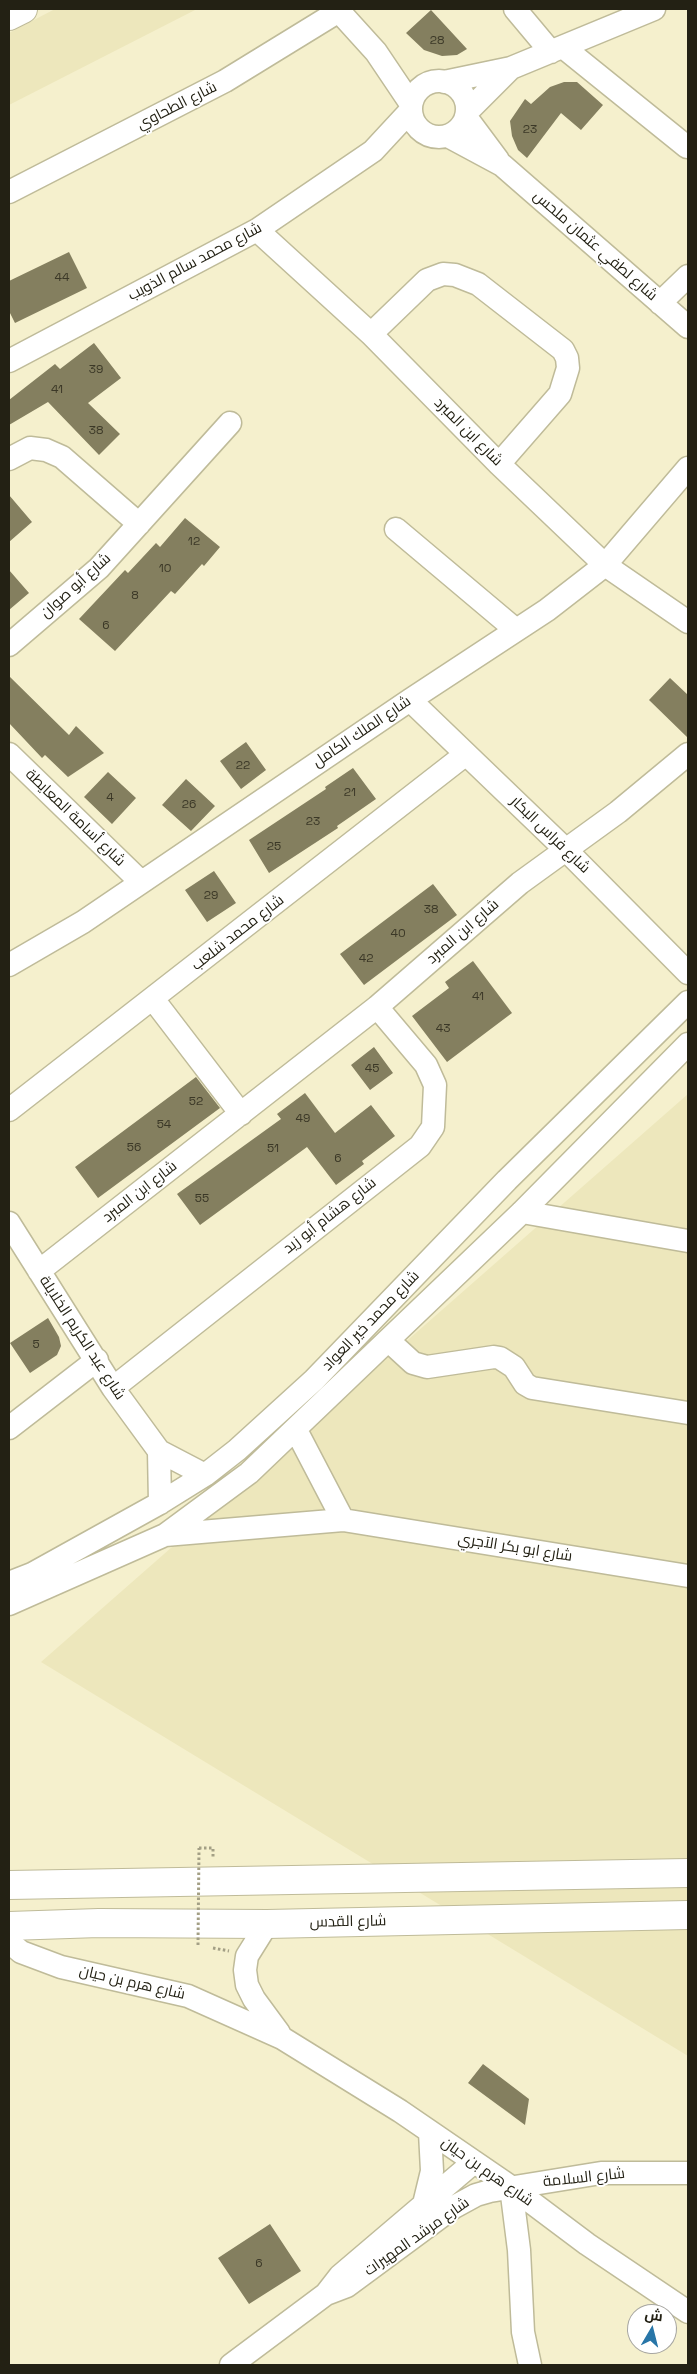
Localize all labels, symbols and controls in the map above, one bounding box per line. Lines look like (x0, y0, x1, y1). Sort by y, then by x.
house number: 28 (430, 34, 444, 48)
street label: شارع الطحاوي (134, 78, 220, 134)
house number: 23 (523, 123, 537, 137)
street label: شارع لطفي عثمان ملحس (529, 187, 661, 305)
street label: شارع محمد سالم الذويب (125, 219, 265, 305)
house number: 44 (55, 271, 69, 285)
house number: 39 (89, 363, 103, 377)
house number: 41 (51, 383, 63, 397)
street label: شارع ابن المبرد (430, 394, 506, 470)
house number: 38 (89, 424, 103, 438)
house number: 12 (188, 535, 200, 549)
street label: شارع أبو صوان (37, 550, 115, 622)
house number: 10 (159, 562, 171, 576)
house number: 8 (131, 589, 139, 603)
house number: 6 (102, 619, 110, 633)
street label: شارع الملك الكامل (310, 693, 414, 771)
house number: 22 (236, 759, 250, 773)
street label: شارع أسامة المعايطة (21, 766, 129, 870)
house number: 21 (344, 786, 356, 800)
house number: 4 (106, 791, 114, 805)
street label: شارع فراس البكار (507, 793, 593, 877)
house number: 26 (182, 798, 196, 812)
house number: 23 (306, 815, 320, 829)
house number: 25 (267, 840, 281, 854)
house number: 29 (204, 889, 218, 903)
street label: شارع محمد شلعب (188, 891, 288, 975)
street label: شارع ابن المبرد (423, 896, 503, 968)
house number: 38 (424, 903, 438, 917)
house number: 40 (390, 927, 406, 941)
house number: 42 (359, 952, 373, 966)
house number: 41 (472, 990, 484, 1004)
house number: 43 (436, 1022, 450, 1036)
house number: 45 (365, 1062, 379, 1076)
house number: 52 (189, 1095, 203, 1109)
house number: 49 (296, 1112, 310, 1126)
house number: 54 (157, 1118, 171, 1132)
house number: 56 (127, 1141, 141, 1155)
house number: 51 (267, 1142, 279, 1156)
house number: 6 (334, 1152, 342, 1166)
street label: شارع ابن المبرد (99, 1157, 181, 1227)
street label: شارع هشام أبو زيد (280, 1174, 380, 1258)
house number: 55 (195, 1192, 209, 1206)
street label: شارع محمد خير العواد (319, 1267, 423, 1375)
street label: شارع عبد الكريم الخلايلة (35, 1273, 129, 1403)
house number: 5 (32, 1338, 40, 1352)
street label: شارع ابو بكر الآجري (456, 1530, 574, 1566)
street label: شارع القدس (309, 1912, 387, 1932)
street label: شارع هرم بن حيان (77, 1962, 187, 2004)
street label: شارع هرم بن حيان (438, 2134, 536, 2210)
street label: شارع السلامة (542, 2165, 626, 2191)
street label: شارع مرشد المهيرات (361, 2194, 473, 2280)
house number: 6 (255, 2257, 263, 2271)
north arrow (627, 2304, 677, 2354)
text: ش (644, 2305, 664, 2325)

